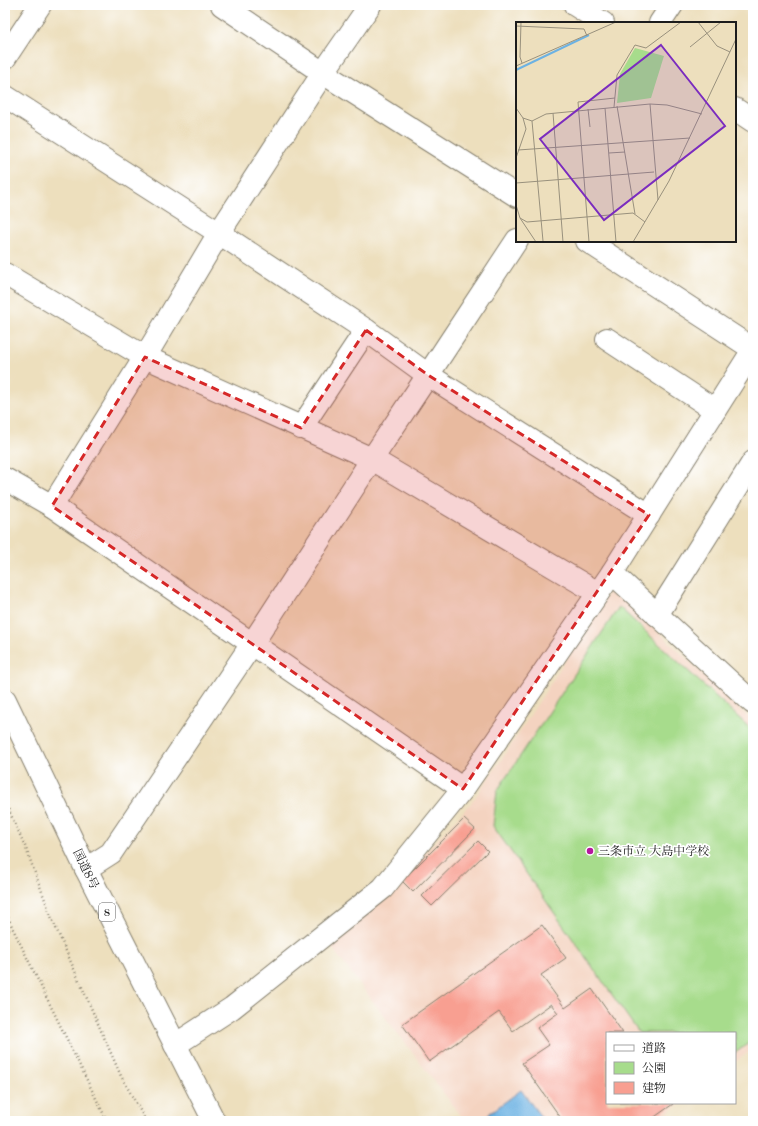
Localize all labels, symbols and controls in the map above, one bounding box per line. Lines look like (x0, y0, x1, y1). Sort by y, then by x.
inset map (516, 22, 736, 242)
place label: 三条市立 大島中学校 (598, 844, 709, 858)
marker: 三条市立 大島中学校 (585, 846, 595, 856)
street label: 国道8号 (70, 847, 102, 891)
road number: 8 (99, 903, 115, 921)
legend (606, 1032, 736, 1104)
text: 道路 (642, 1041, 666, 1055)
text: 公園 (642, 1062, 666, 1075)
text: 建物 (642, 1081, 666, 1095)

